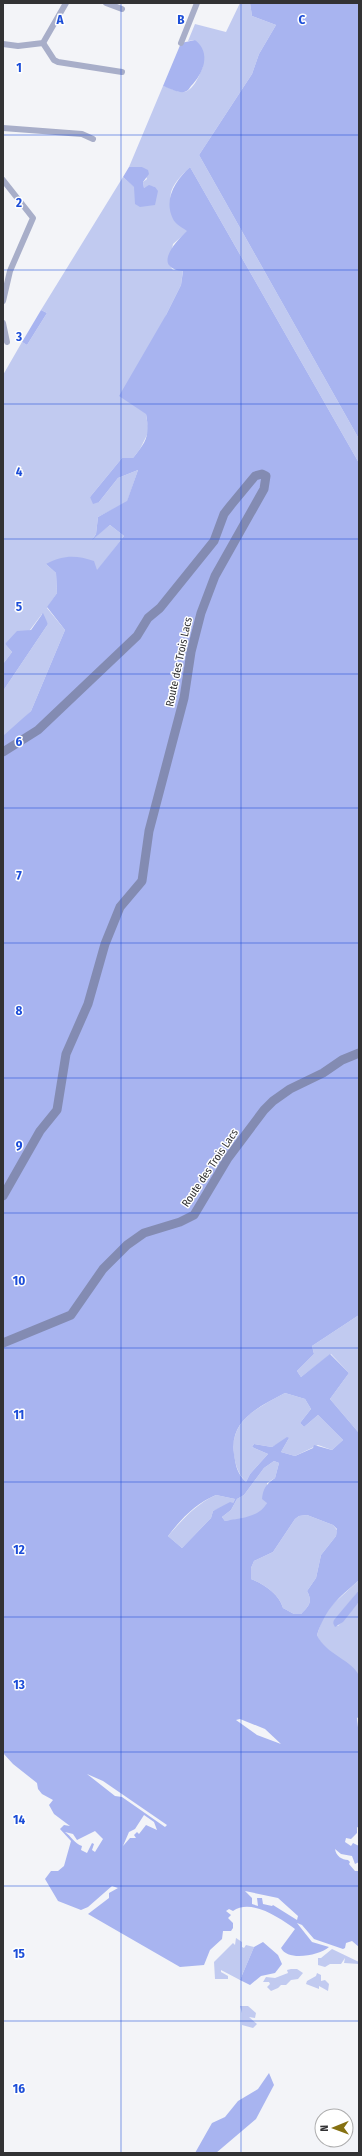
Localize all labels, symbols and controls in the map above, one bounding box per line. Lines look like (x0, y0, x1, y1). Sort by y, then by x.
text: A (55, 12, 64, 27)
text: B (177, 12, 185, 27)
text: C (299, 12, 306, 27)
text: 1 (16, 60, 22, 75)
text: 2 (15, 195, 22, 210)
text: 3 (15, 329, 22, 344)
text: 4 (16, 464, 23, 479)
text: 5 (16, 599, 22, 614)
street label: Route des Trois Lacs (163, 616, 195, 708)
text: 6 (16, 734, 23, 749)
text: 7 (16, 868, 22, 883)
text: 8 (16, 1003, 23, 1018)
street label: Route des Trois Lacs (179, 1126, 241, 1209)
text: 9 (16, 1138, 23, 1153)
text: 10 (13, 1273, 25, 1288)
text: 11 (14, 1407, 24, 1422)
text: 12 (13, 1542, 25, 1557)
text: 13 (13, 1677, 25, 1692)
text: 14 (13, 1812, 25, 1827)
text: 15 (13, 1946, 25, 1961)
text: 16 (13, 2081, 25, 2096)
north arrow (314, 2108, 354, 2148)
text: N (318, 2125, 331, 2132)

